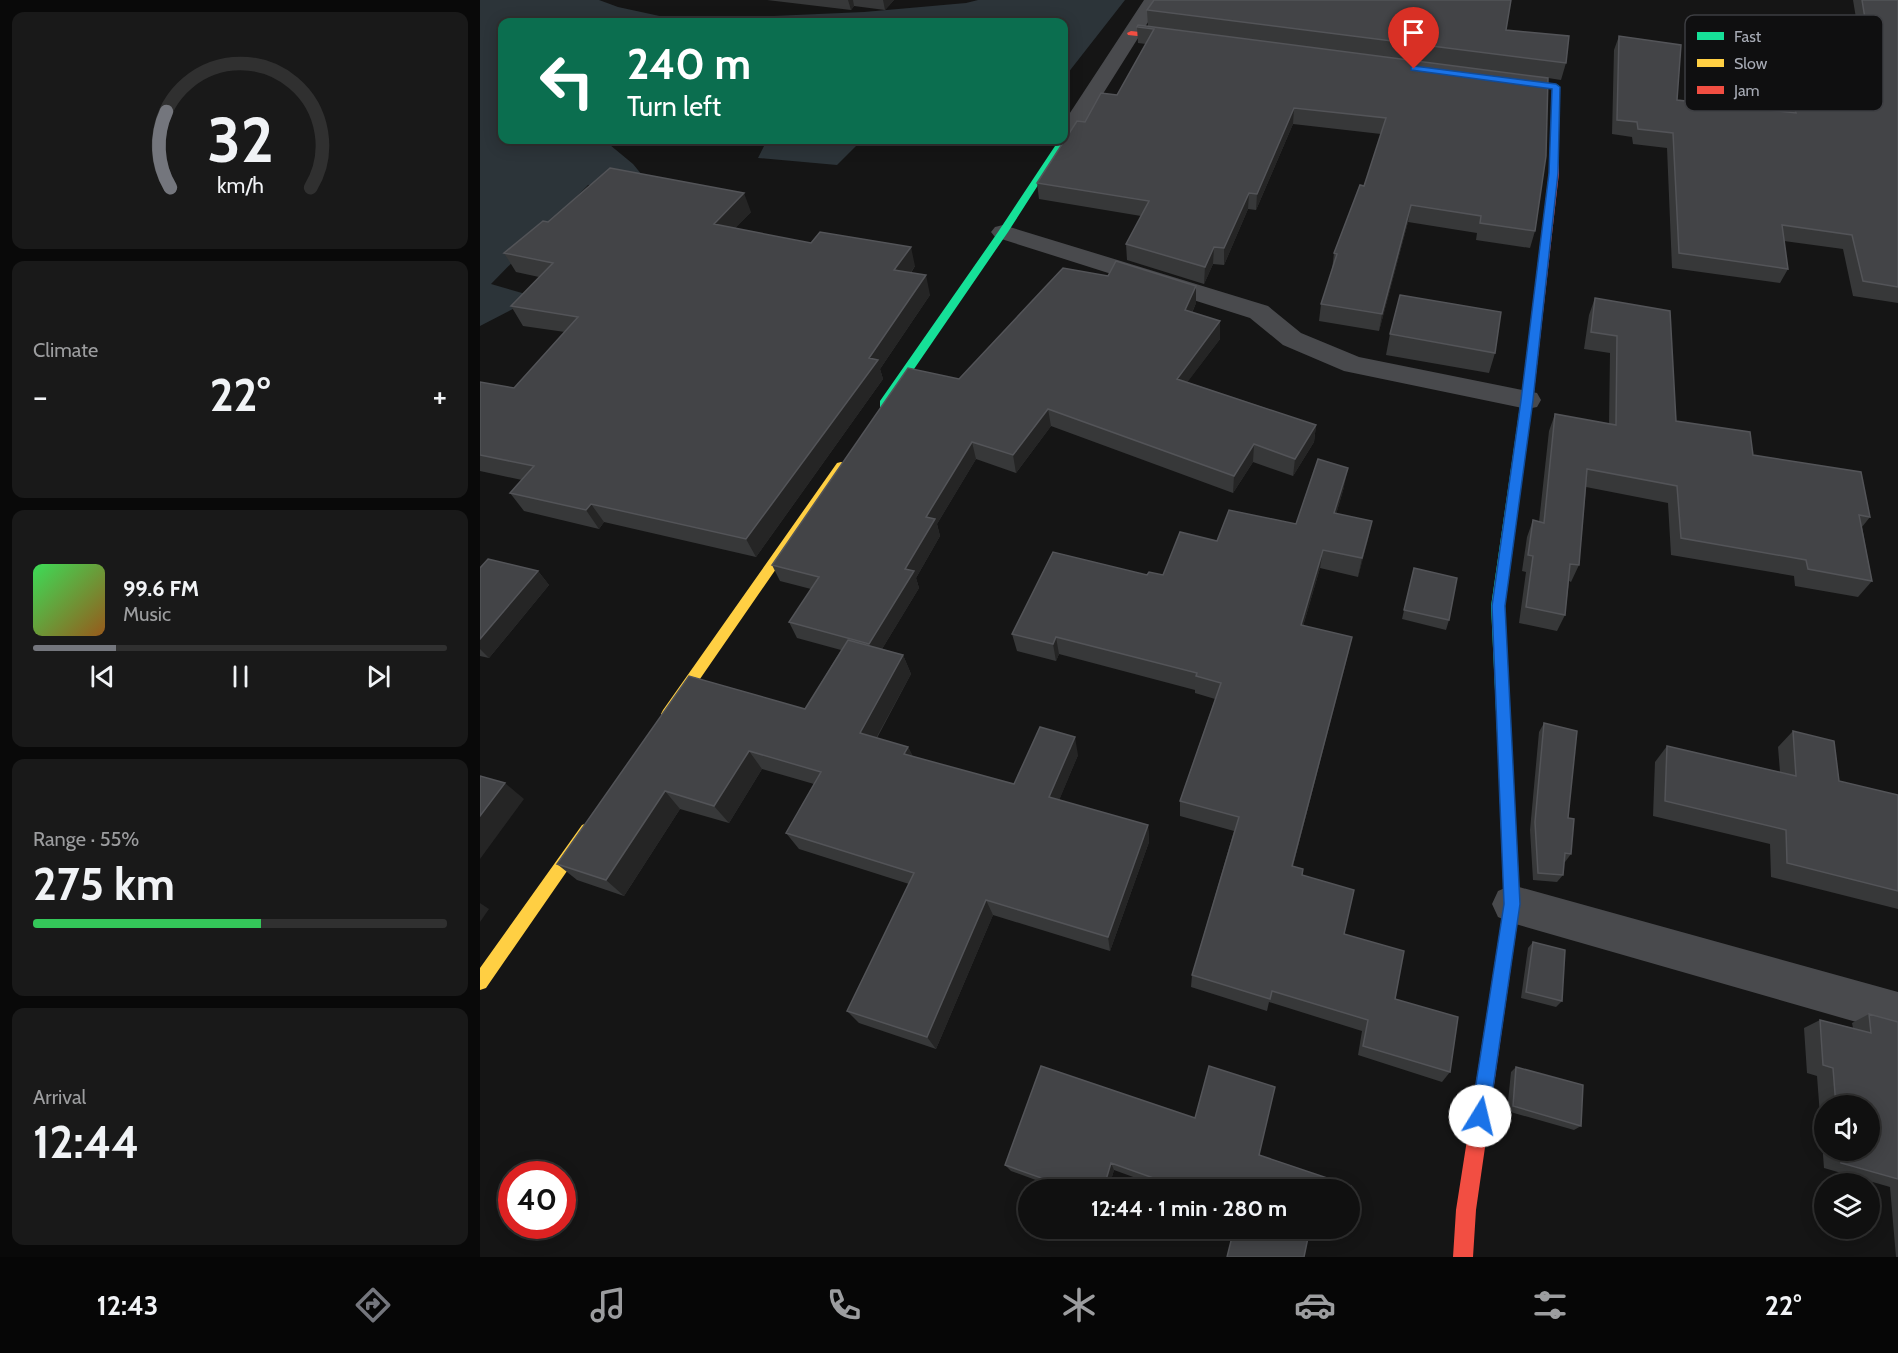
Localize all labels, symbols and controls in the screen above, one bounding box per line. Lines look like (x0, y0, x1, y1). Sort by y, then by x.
pin (1388, 7, 1439, 69)
legend (1685, 15, 1883, 111)
icon: arrive (1397, 16, 1430, 49)
text: Fast (1734, 27, 1762, 46)
text: 240 m (627, 38, 751, 90)
icon: left (528, 42, 606, 120)
text: Slow (1734, 54, 1768, 73)
text: Jam (1733, 81, 1760, 100)
text: Turn left (627, 90, 721, 123)
text: 32 (207, 102, 273, 178)
text: km/h (217, 172, 263, 198)
text: Climate (33, 338, 98, 362)
text: 22° (210, 368, 270, 422)
text: − (33, 376, 48, 416)
text: + (432, 376, 447, 416)
text: 99.6 FM (123, 575, 199, 602)
text: Music (123, 602, 171, 626)
icon: previous (86, 660, 119, 693)
icon: pause (224, 660, 257, 693)
icon: next (362, 660, 395, 693)
text: Range · 55% (33, 827, 139, 851)
text: 275 km (33, 857, 175, 911)
position arrow (1448, 1084, 1512, 1148)
text: Arrival (33, 1085, 86, 1109)
map controls (1814, 1095, 1880, 1239)
button: sound (1814, 1095, 1880, 1161)
text: 12:44 (33, 1115, 139, 1169)
speed limit sign: 40 (498, 1161, 576, 1239)
button: layers (1814, 1173, 1880, 1239)
text: 12:44 · 1 min · 280 m (1091, 1195, 1287, 1222)
icon: directions (352, 1284, 394, 1326)
icon: music (587, 1284, 629, 1326)
icon: phone (823, 1284, 865, 1326)
icon: climate (1058, 1284, 1100, 1326)
icon: car (1294, 1284, 1336, 1326)
icon: filters (1529, 1284, 1571, 1326)
text: 12:43 (97, 1289, 158, 1322)
text: 22° (1765, 1289, 1801, 1322)

